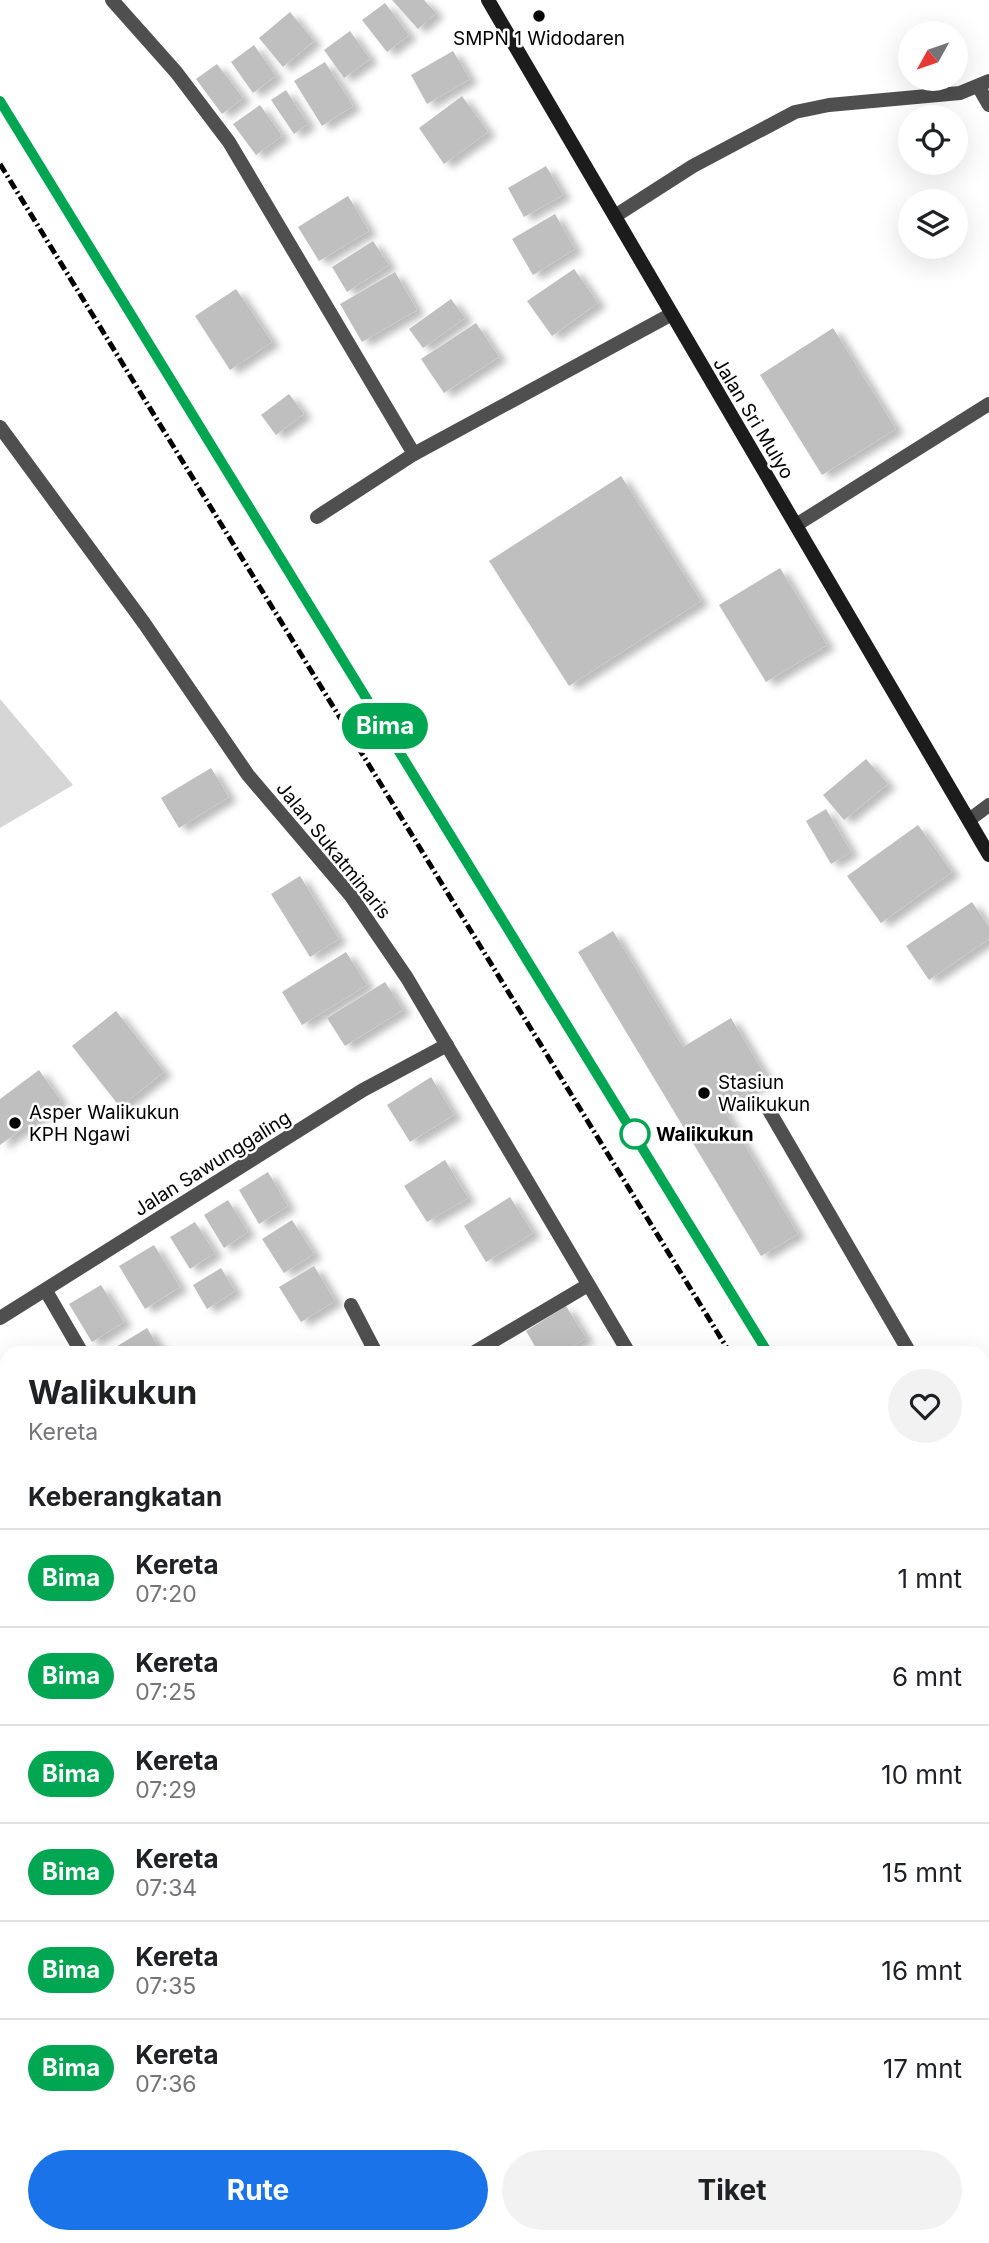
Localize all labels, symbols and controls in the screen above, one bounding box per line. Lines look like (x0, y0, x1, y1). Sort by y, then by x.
marker: SMPN 1 Widodaren (531, 8, 547, 24)
north arrow (898, 21, 968, 91)
map controls (898, 21, 968, 259)
place label: SMPN 1 Widodaren (453, 27, 625, 50)
button: locate (898, 105, 968, 175)
button: layers (898, 189, 968, 259)
street label: Jalan Sri Mulyo (708, 353, 799, 483)
line badge: Bima (336, 703, 434, 749)
text: Bima (356, 711, 414, 740)
street label: Jalan Sukatminaris (271, 777, 396, 923)
place label: Stasiun Walikukun (718, 1071, 810, 1116)
marker: Stasiun Walikukun (696, 1085, 712, 1101)
place label: Asper Walikukun KPH Ngawi (29, 1101, 180, 1146)
street label: Jalan Sawunggaling (130, 1106, 295, 1221)
marker: Asper Walikukun KPH Ngawi (7, 1115, 23, 1131)
marker: Walikukun (620, 1119, 650, 1149)
place label: Walikukun (656, 1123, 753, 1146)
button: heart (888, 1369, 962, 1443)
text: Walikukun (28, 1372, 197, 1412)
text: Kereta (28, 1418, 98, 1446)
text: Keberangkatan (28, 1481, 222, 1512)
text: Kereta (135, 1549, 219, 1580)
text: Bima (42, 1563, 100, 1592)
text: 1 mnt (897, 1563, 962, 1594)
text: 07:20 (135, 1580, 197, 1608)
text: Kereta (135, 1647, 219, 1678)
text: Bima (42, 1661, 100, 1690)
text: 6 mnt (892, 1661, 962, 1692)
text: 07:25 (135, 1678, 196, 1706)
text: Kereta (135, 1745, 219, 1776)
text: Bima (42, 1759, 100, 1788)
text: 10 mnt (881, 1759, 962, 1790)
text: 07:29 (135, 1776, 196, 1804)
text: Kereta (135, 1843, 219, 1874)
text: Bima (42, 1857, 100, 1886)
text: 15 mnt (882, 1857, 962, 1888)
text: 07:34 (135, 1874, 197, 1902)
text: Kereta (135, 1941, 219, 1972)
text: Bima (42, 1955, 100, 1984)
text: 16 mnt (881, 1955, 962, 1986)
text: 07:35 (135, 1972, 196, 2000)
text: Kereta (135, 2039, 219, 2070)
text: Bima (42, 2053, 100, 2082)
text: 17 mnt (883, 2053, 962, 2084)
text: 07:36 (135, 2070, 197, 2098)
button: Rute (28, 2150, 488, 2230)
button: Tiket (502, 2150, 962, 2230)

